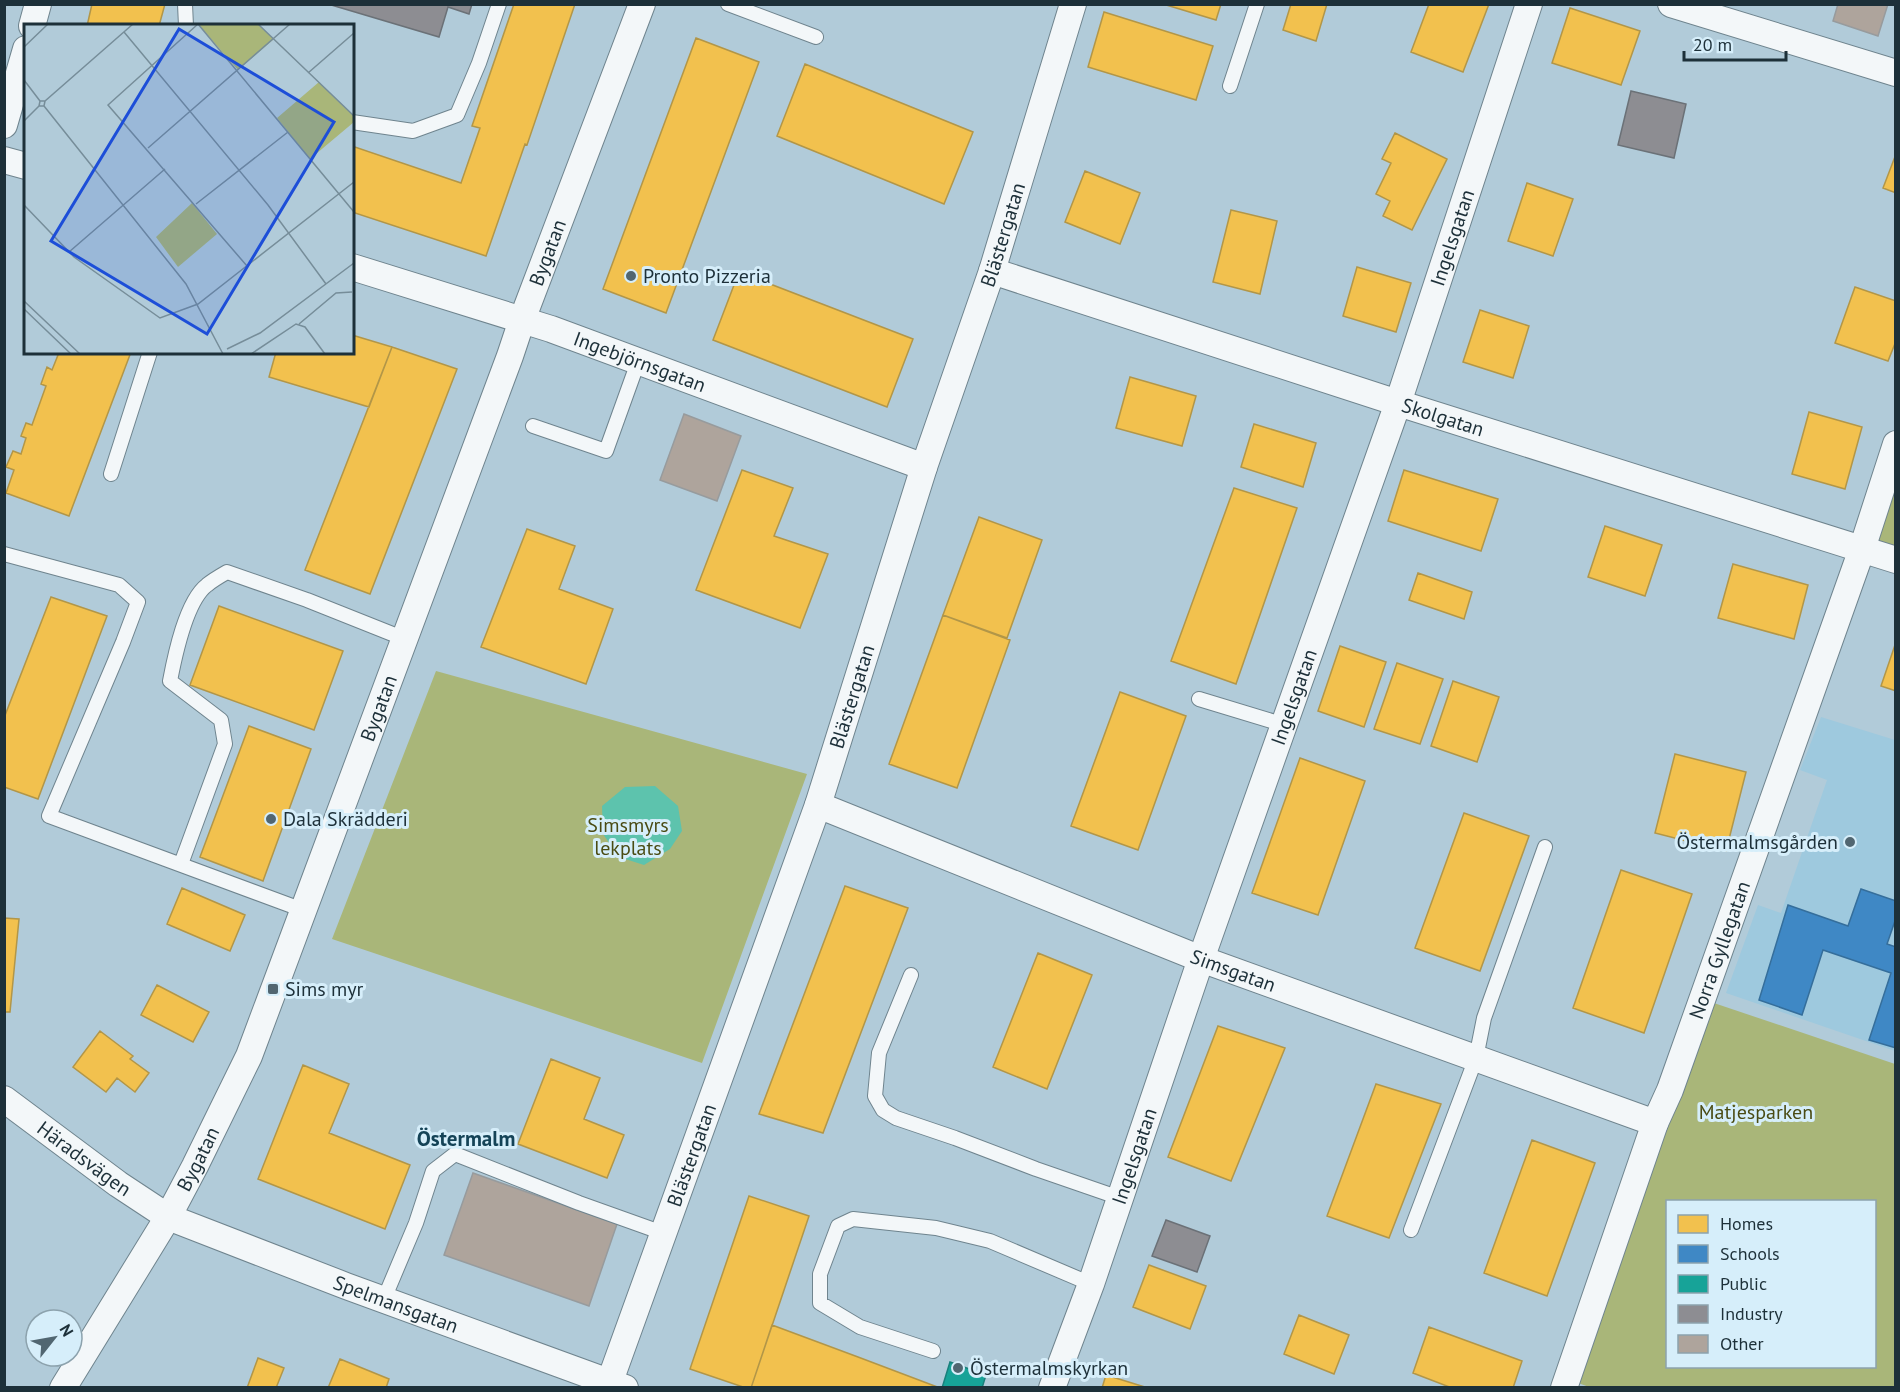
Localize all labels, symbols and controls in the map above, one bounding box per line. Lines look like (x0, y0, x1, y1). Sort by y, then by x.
inset map (24, 24, 354, 354)
scale bar (1684, 24, 1786, 62)
text: 20 m (1693, 33, 1732, 56)
street label: Blästergatan (974, 179, 1031, 290)
street label: Ingelsgatan (1424, 186, 1480, 289)
street label: Bygatan (523, 216, 572, 290)
place label: Pronto Pizzeria (643, 263, 771, 289)
marker: Pronto Pizzeria (624, 269, 638, 283)
street label: Ingebjörnsgatan (570, 325, 709, 398)
street label: Skolgatan (1399, 392, 1487, 442)
street label: Blästergatan (823, 641, 881, 752)
street label: Ingelsgatan (1265, 646, 1323, 749)
street label: Bygatan (354, 671, 403, 745)
place label: Dala Skrädderi (283, 806, 408, 832)
marker: Dala Skrädderi (264, 812, 278, 826)
park label: Simsmyrs lekplats (587, 812, 669, 861)
place label: Östermalmsgården (1676, 829, 1838, 855)
marker: Östermalmsgården (1843, 835, 1857, 849)
street label: Norra Gyllegatan (1683, 877, 1756, 1022)
street label: Simsgatan (1187, 943, 1279, 998)
place label: Sims myr (285, 976, 364, 1002)
marker: Sims myr (266, 982, 280, 996)
park label: Matjesparken (1699, 1099, 1813, 1125)
street label: Blästergatan (661, 1100, 722, 1210)
street label: Ingelsgatan (1106, 1105, 1163, 1208)
street label: Häradsvägen (32, 1115, 136, 1202)
street label: Bygatan (171, 1122, 225, 1196)
district label: Östermalm (417, 1125, 515, 1152)
legend (1666, 1200, 1876, 1368)
text: Homes (1720, 1212, 1773, 1235)
text: Schools (1720, 1242, 1780, 1265)
street label: Spelmansgatan (329, 1269, 462, 1339)
text: Public (1720, 1272, 1767, 1295)
text: Industry (1720, 1302, 1783, 1325)
north arrow (24, 1308, 84, 1368)
text: N (56, 1321, 78, 1340)
text: Other (1720, 1332, 1764, 1355)
place label: Östermalmskyrkan (970, 1355, 1128, 1381)
marker: Östermalmskyrkan (951, 1361, 965, 1375)

